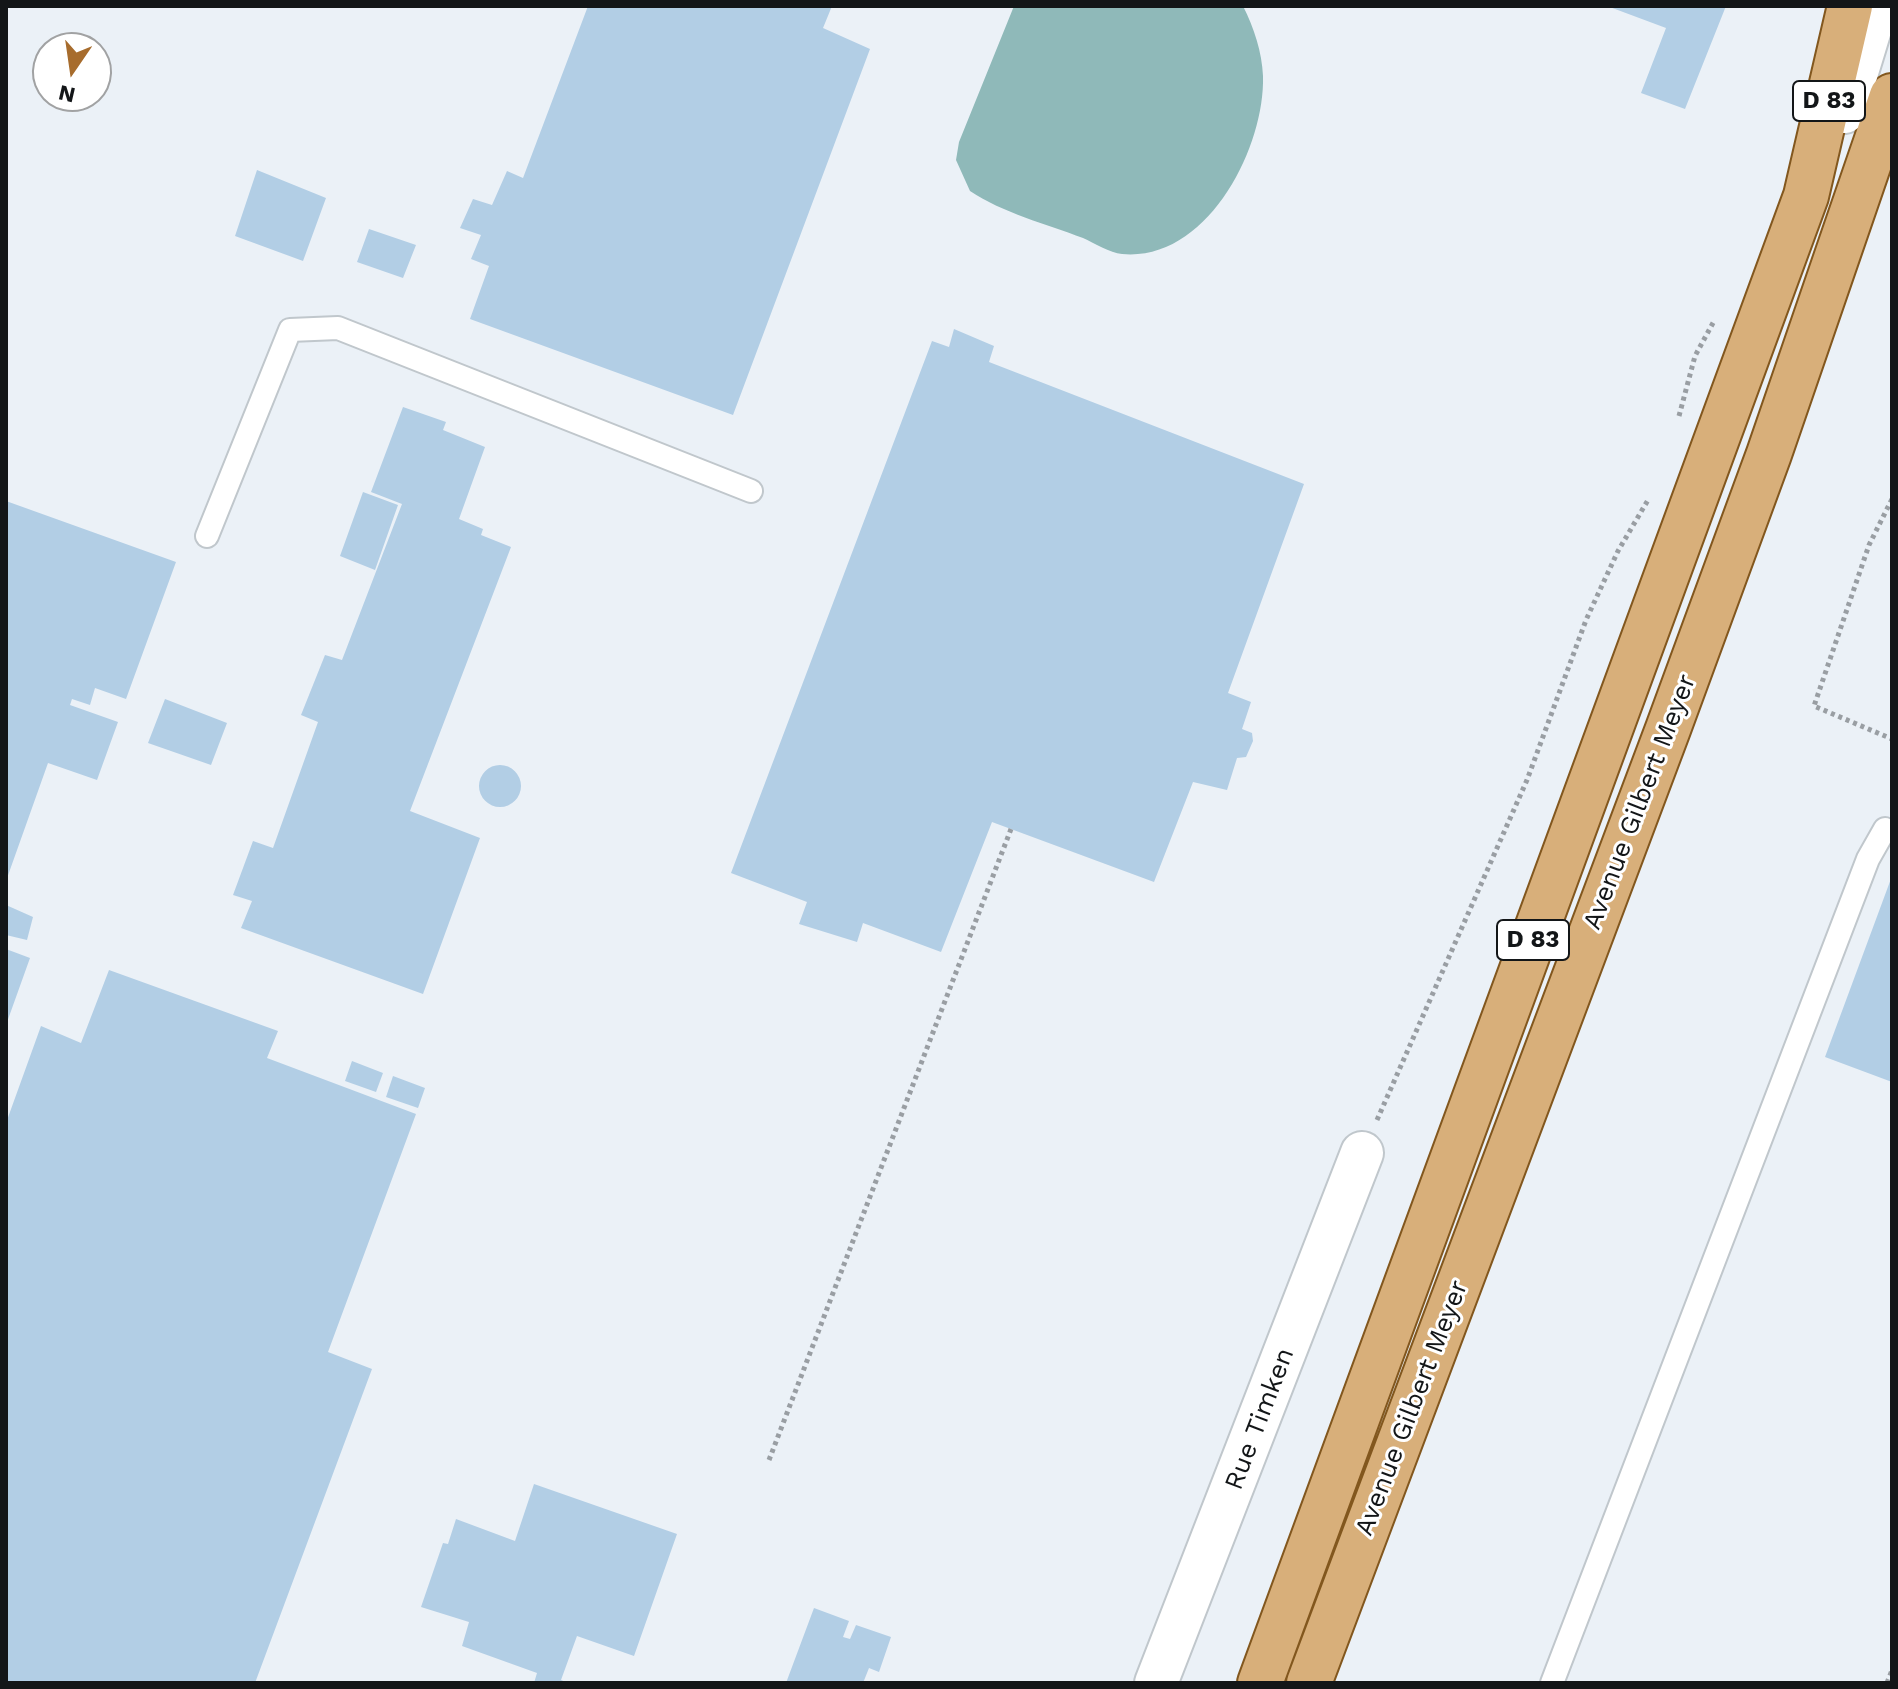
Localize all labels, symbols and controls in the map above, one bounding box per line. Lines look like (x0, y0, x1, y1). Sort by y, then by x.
north arrow (32, 32, 112, 112)
text: N (56, 80, 78, 108)
road number: D 83 (1793, 81, 1865, 121)
street label: Avenue Gilbert Meyer (1577, 670, 1703, 934)
road number: D 83 (1497, 920, 1569, 960)
street label: Avenue Gilbert Meyer (1349, 1276, 1475, 1540)
street label: Rue Timken (1219, 1344, 1301, 1494)

